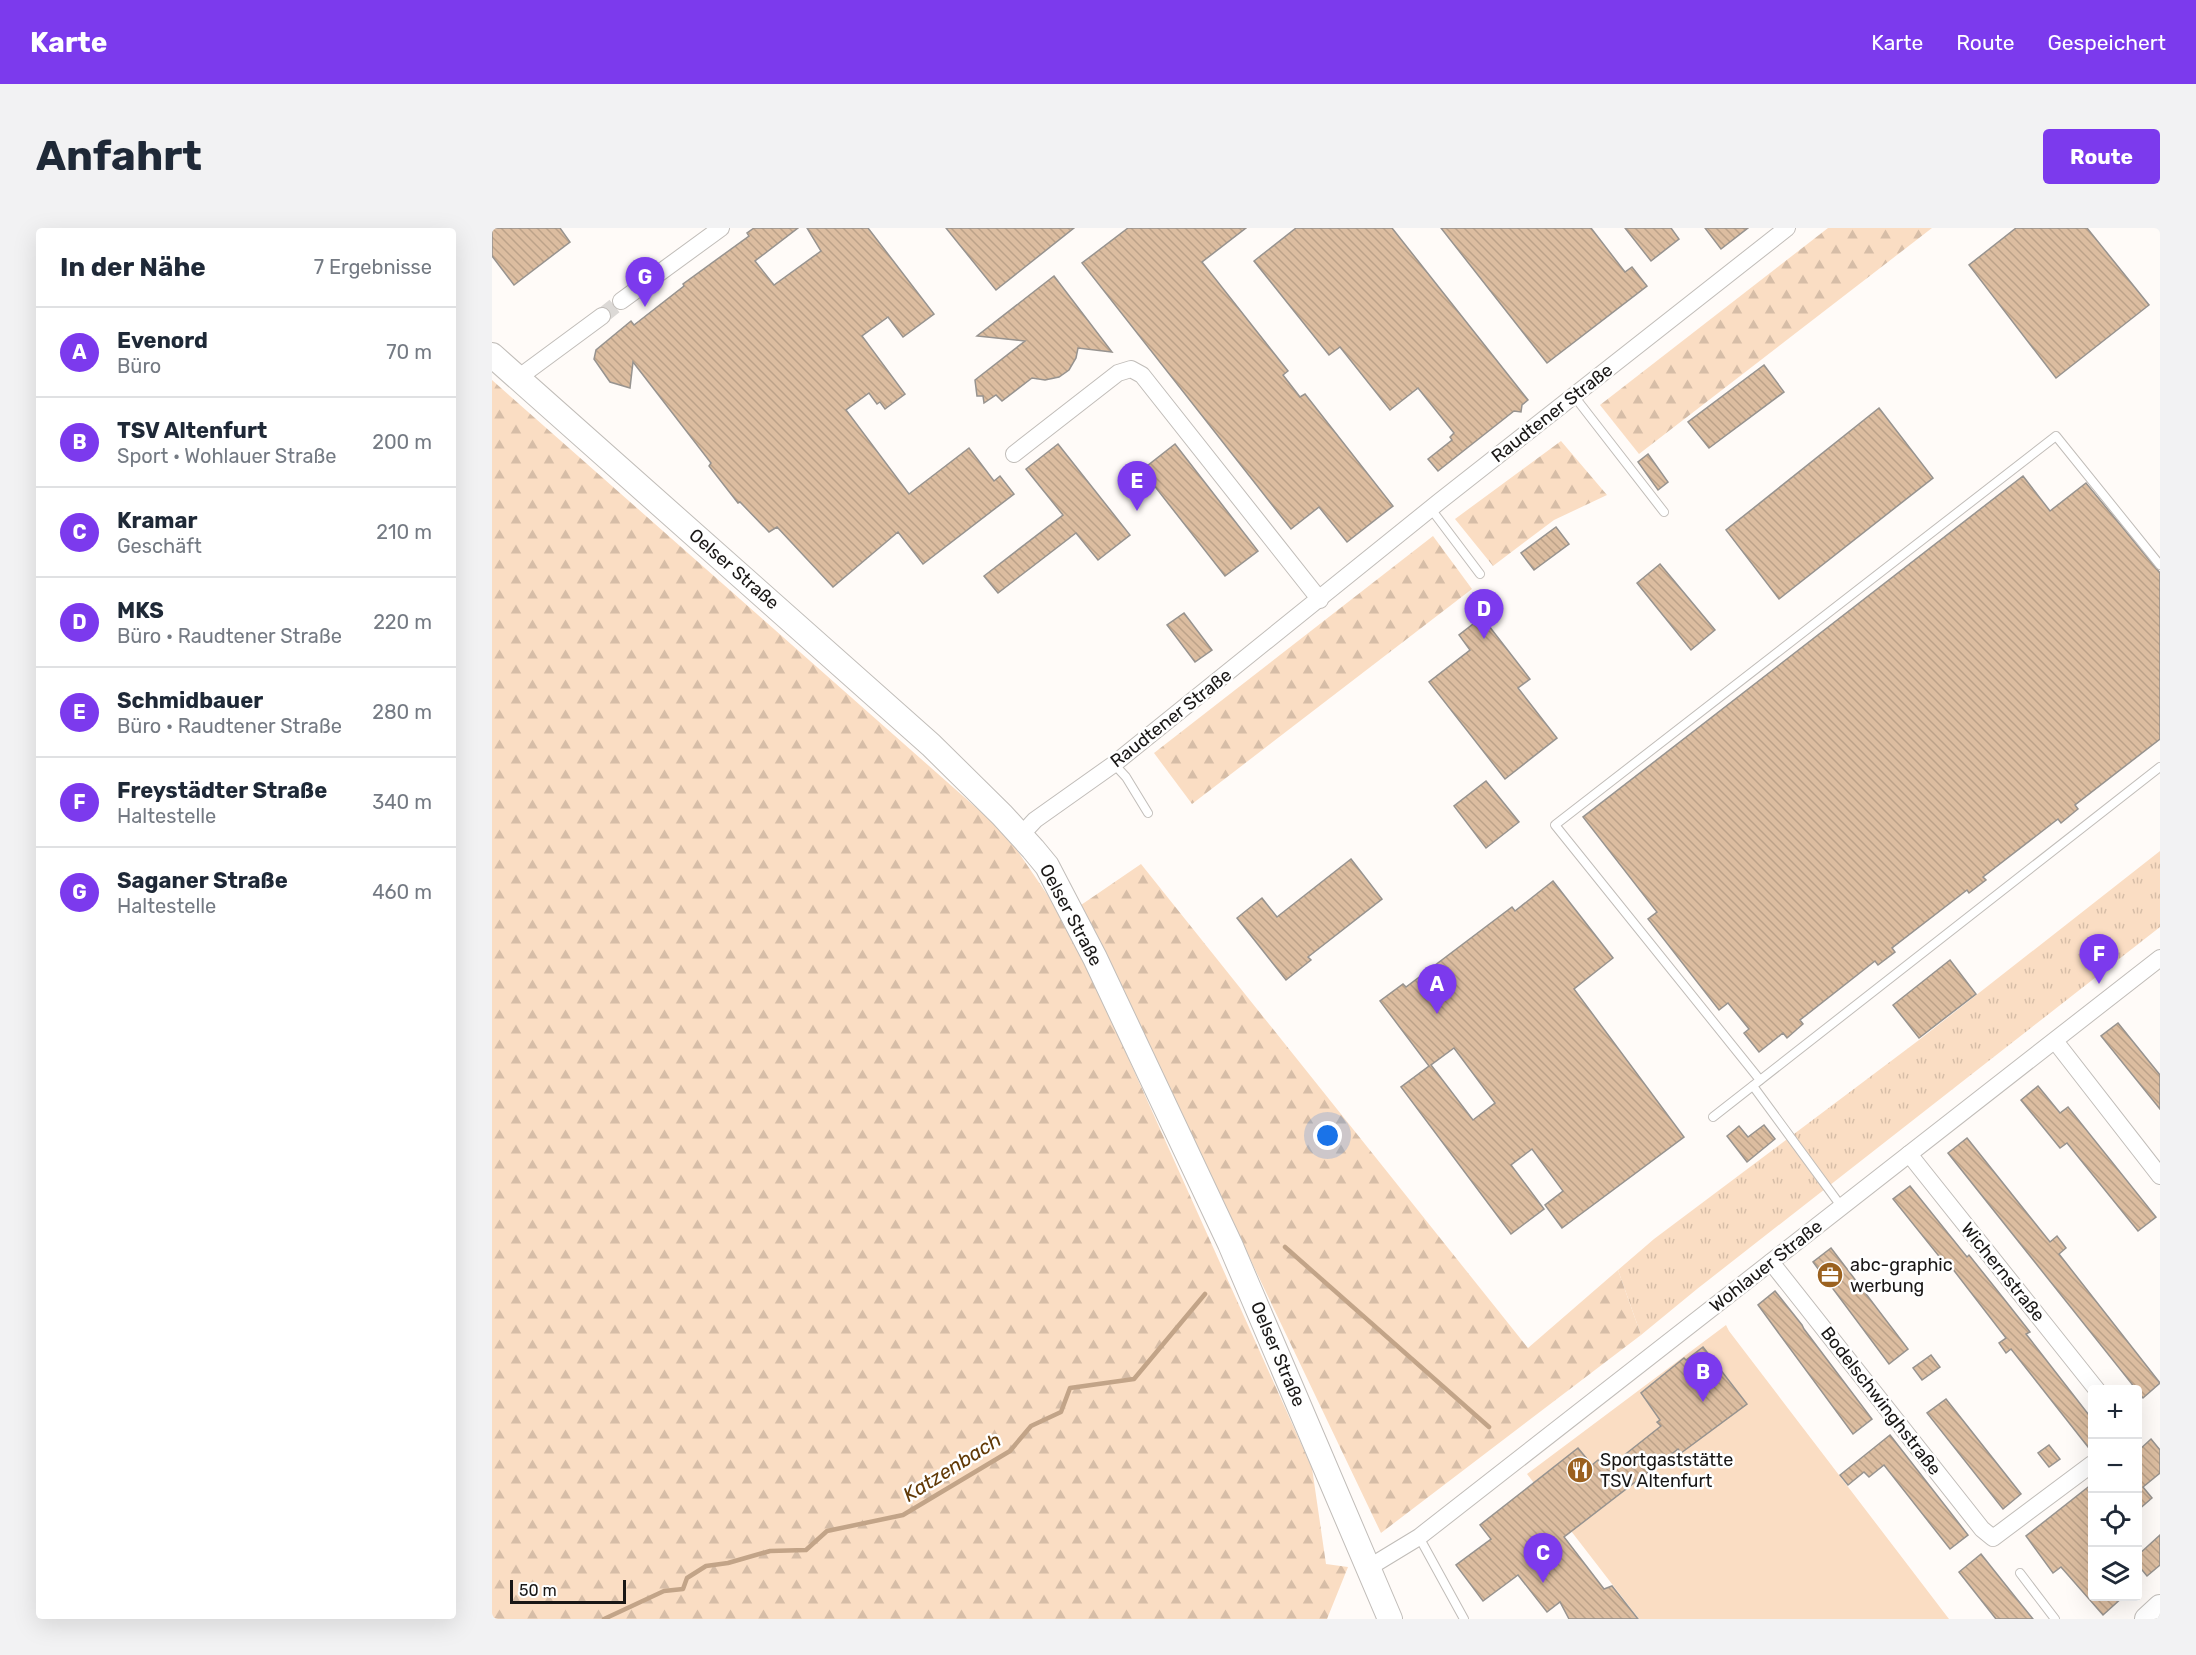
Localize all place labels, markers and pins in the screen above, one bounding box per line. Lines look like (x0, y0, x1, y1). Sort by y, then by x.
pin: G (626, 257, 664, 307)
pin: E (1118, 462, 1156, 511)
pin: D (1464, 590, 1504, 639)
pin: F (2080, 934, 2118, 984)
pin: A (1418, 964, 1456, 1014)
place label: abc-graphic werbung (1850, 1254, 1953, 1297)
office icon: abc-graphic werbung (1815, 1260, 1845, 1290)
pin: B (1684, 1352, 1722, 1402)
place label: Sportgaststätte TSV Altenfurt (1600, 1449, 1733, 1492)
restaurant icon: Sportgaststätte TSV Altenfurt (1565, 1455, 1595, 1485)
pin: C (1524, 1534, 1562, 1583)

